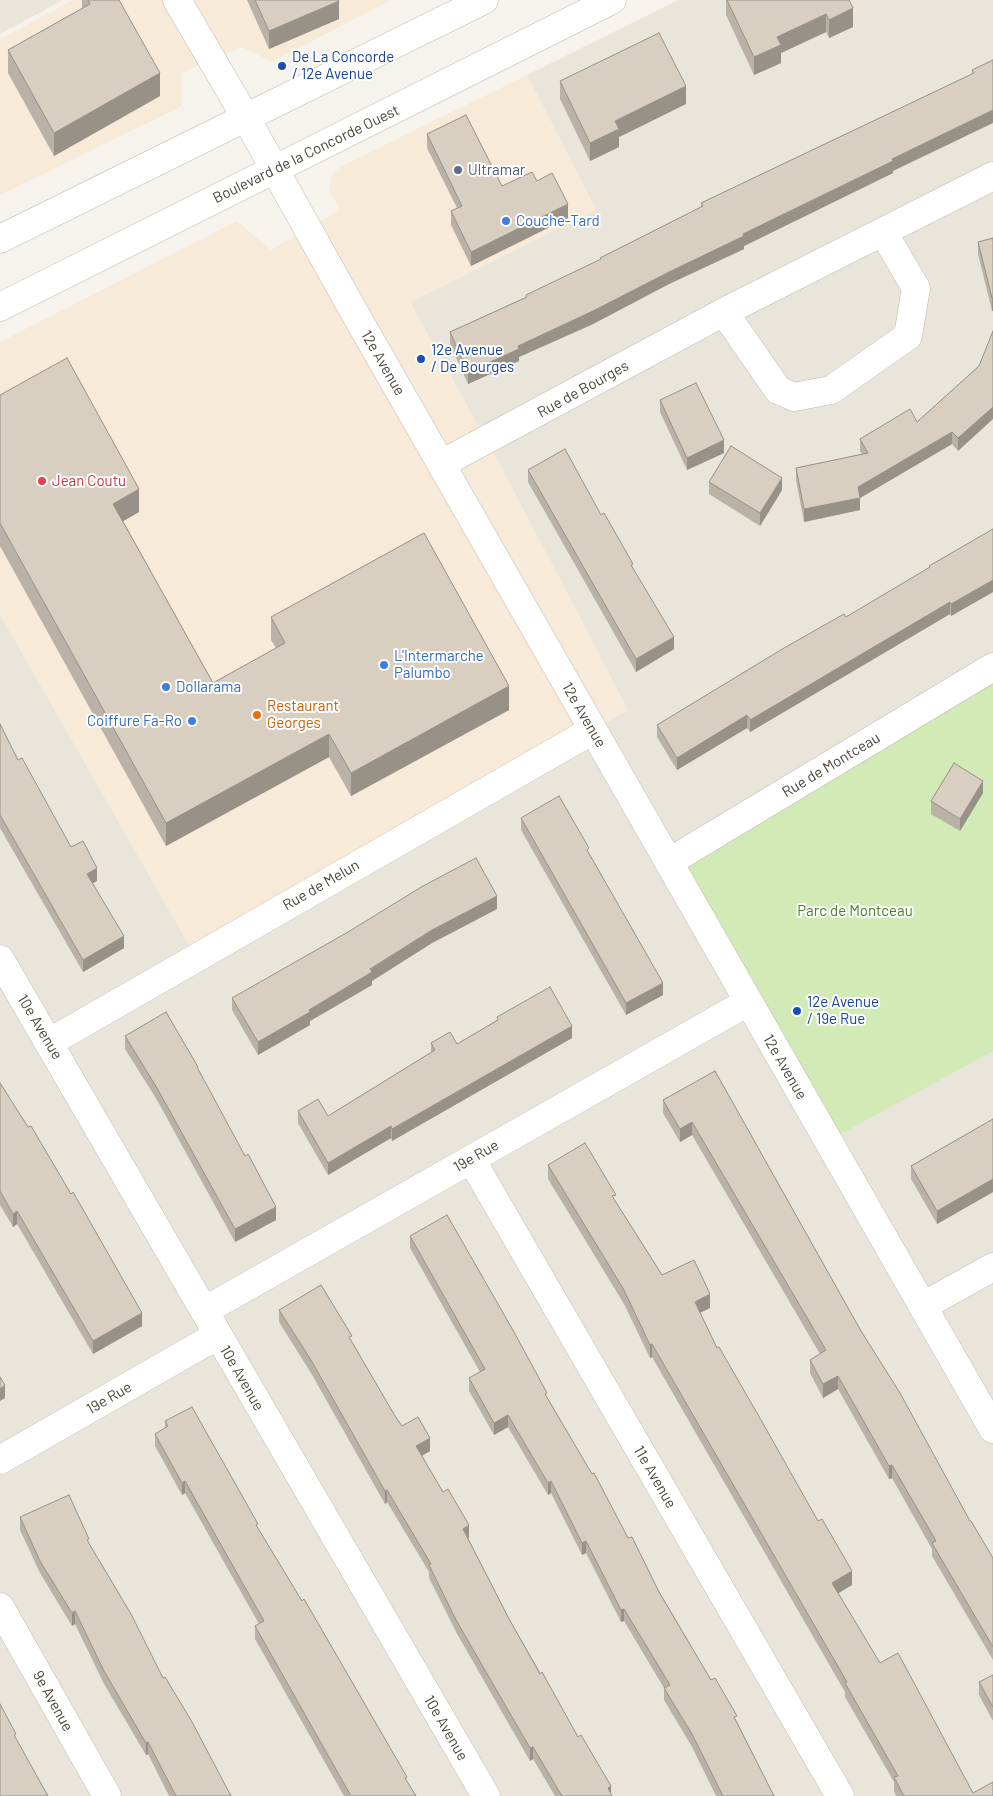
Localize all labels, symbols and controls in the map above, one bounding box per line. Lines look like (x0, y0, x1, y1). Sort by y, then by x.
place label: De La Concorde / 12e Avenue (292, 48, 394, 83)
marker: De La Concorde / 12e Avenue (276, 60, 288, 72)
street label: Boulevard de la Concorde Ouest (210, 101, 402, 207)
place label: Ultramar (468, 161, 525, 179)
marker: Ultramar (452, 164, 464, 176)
place label: Couche-Tard (516, 212, 600, 230)
marker: Couche-Tard (500, 215, 512, 227)
street label: 12e Avenue (357, 327, 409, 399)
place label: 12e Avenue / De Bourges (431, 341, 514, 376)
marker: 12e Avenue / De Bourges (415, 353, 427, 365)
street label: Rue de Bourges (534, 357, 632, 421)
place label: Jean Coutu (52, 472, 126, 490)
marker: Jean Coutu (36, 475, 48, 487)
place label: L'Intermarche Palumbo (394, 647, 484, 682)
marker: L'Intermarche Palumbo (378, 659, 390, 671)
place label: Dollarama (176, 678, 241, 696)
street label: 12e Avenue (558, 679, 610, 751)
marker: Dollarama (160, 681, 172, 693)
place label: Restaurant Georges (267, 697, 339, 732)
marker: Restaurant Georges (251, 709, 263, 721)
place label: Coiffure Fa-Ro (87, 712, 182, 730)
marker: Coiffure Fa-Ro (186, 715, 198, 727)
street label: Rue de Montceau (779, 729, 883, 801)
street label: Rue de Melun (279, 856, 363, 914)
park label: Parc de Montceau (797, 902, 913, 920)
street label: 10e Avenue (14, 991, 66, 1063)
place label: 12e Avenue / 19e Rue (807, 993, 879, 1028)
marker: 12e Avenue / 19e Rue (791, 1005, 803, 1017)
street label: 12e Avenue (759, 1031, 811, 1103)
street label: 19e Rue (450, 1136, 502, 1176)
street label: 10e Avenue (216, 1342, 268, 1414)
street label: 19e Rue (83, 1378, 135, 1418)
street label: 11e Avenue (630, 1443, 680, 1511)
street label: 9e Avenue (29, 1668, 77, 1734)
street label: 10e Avenue (420, 1692, 472, 1764)

